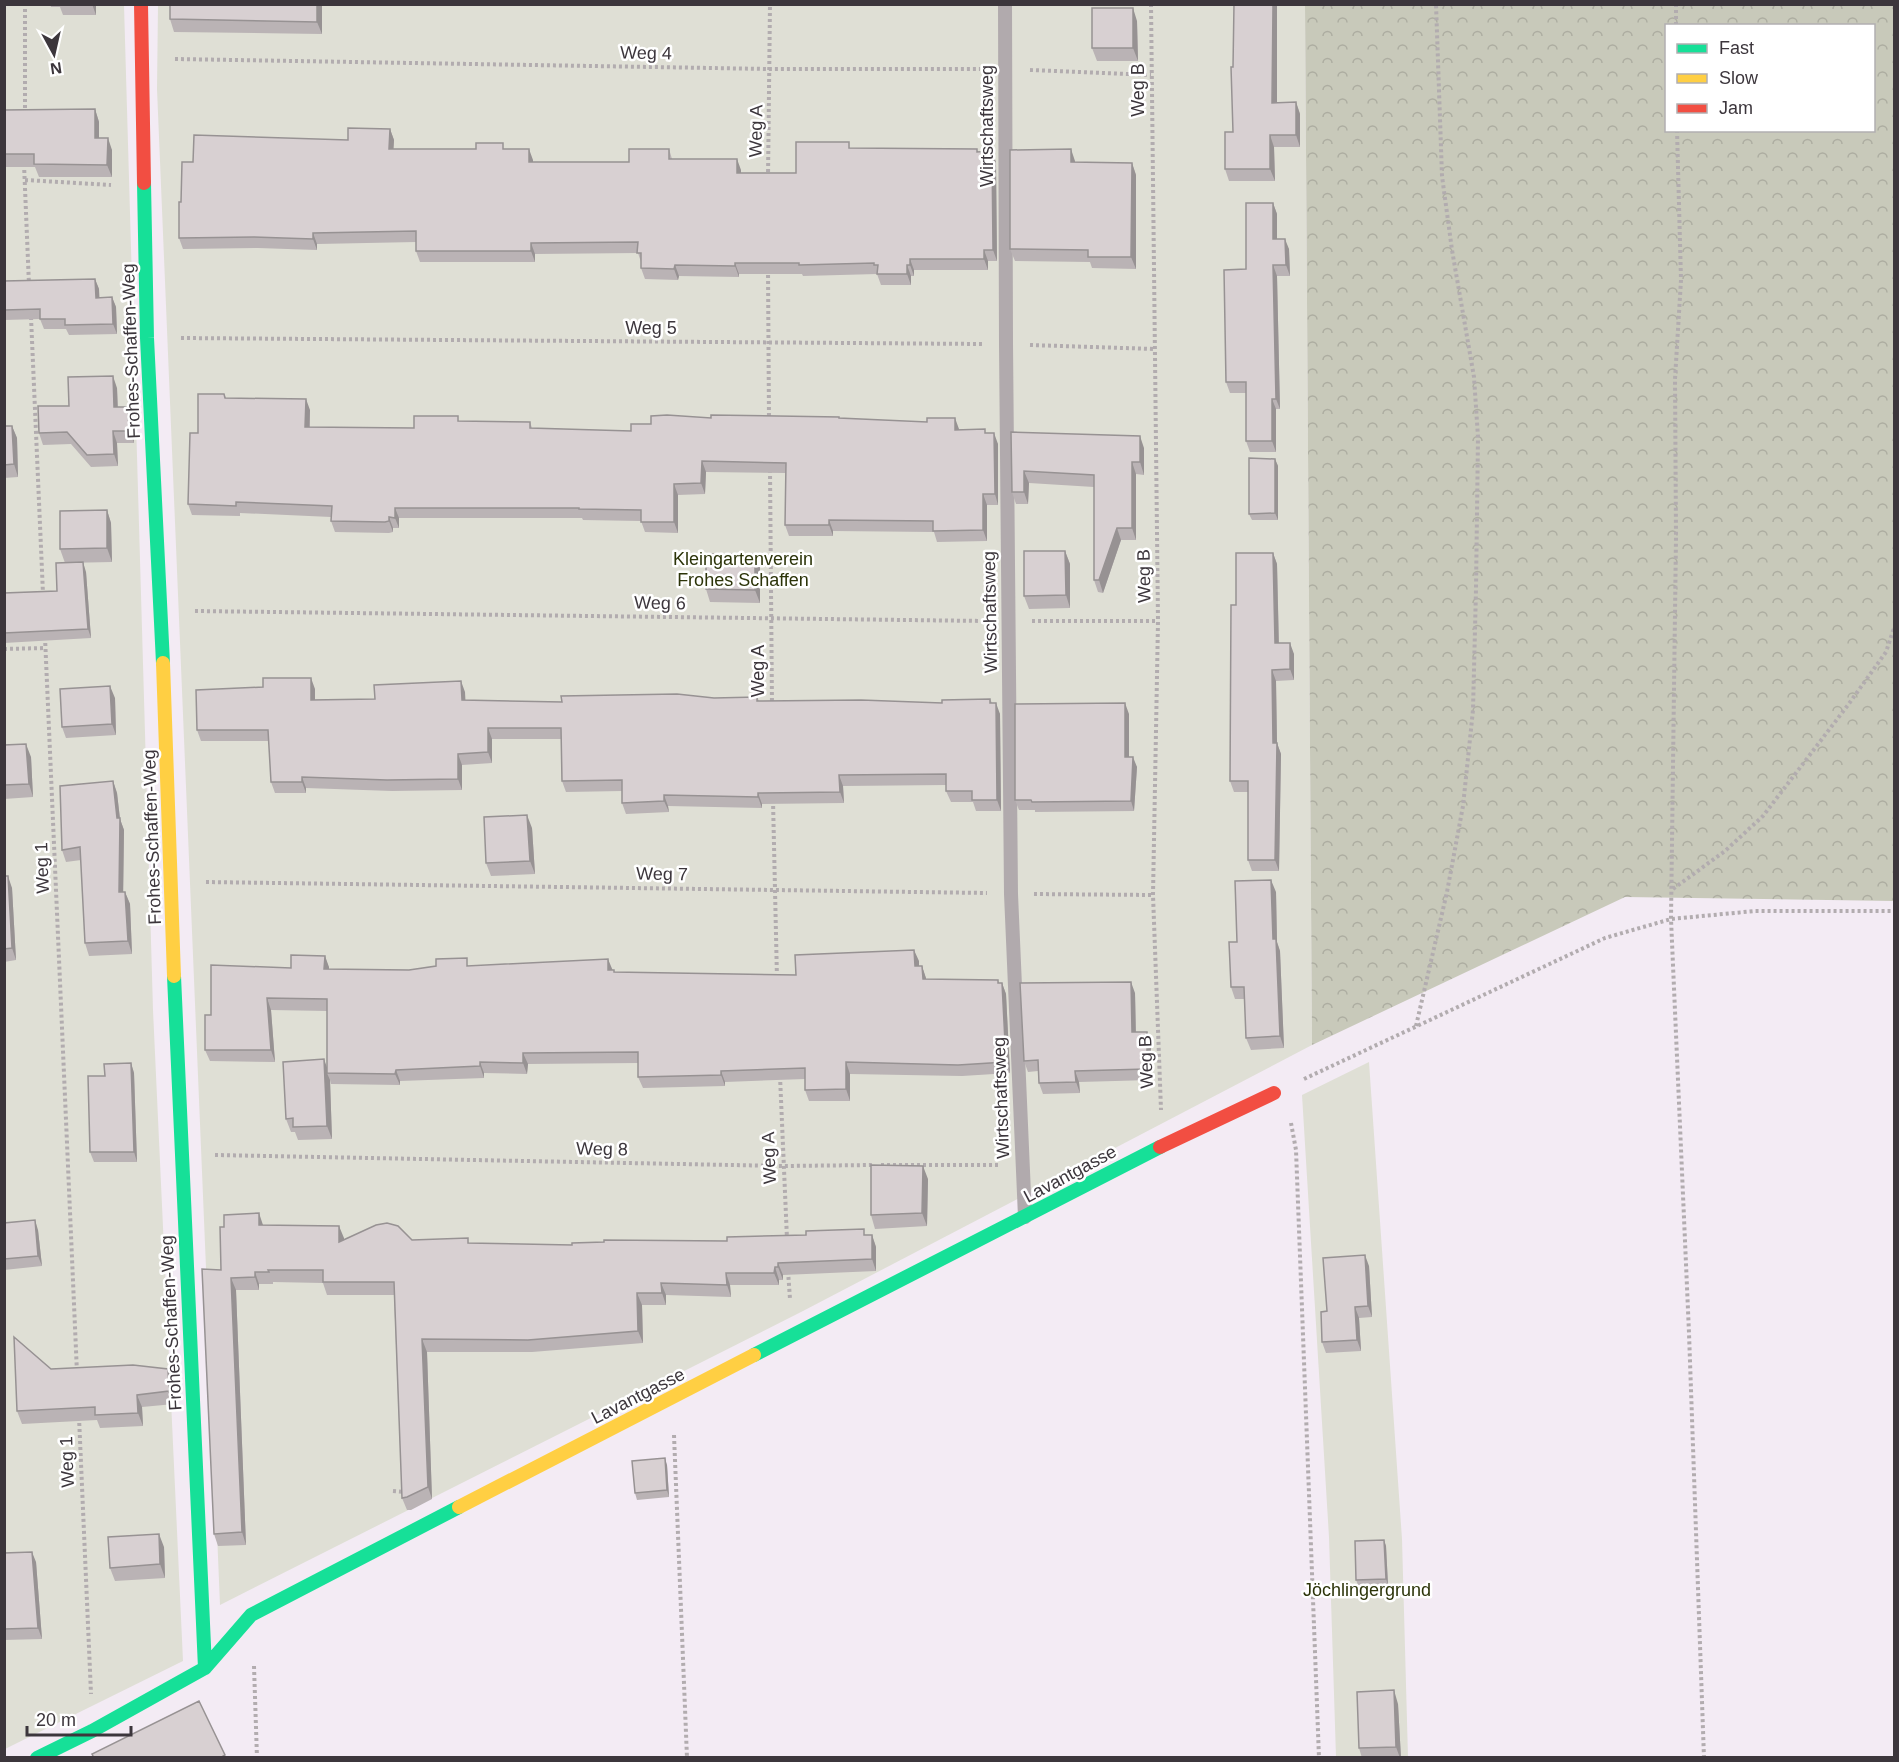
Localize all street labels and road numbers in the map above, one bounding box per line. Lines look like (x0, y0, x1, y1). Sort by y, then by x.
street label: Weg 4 (620, 43, 672, 63)
street label: Weg B (1128, 63, 1148, 117)
street label: Wirtschaftsweg (977, 65, 997, 187)
street label: Weg A (746, 104, 766, 158)
street label: Frohes-Schaffen-Weg (118, 263, 144, 439)
street label: Weg 5 (625, 318, 677, 338)
street label: Weg B (1134, 549, 1154, 603)
street label: Wirtschaftsweg (979, 551, 1001, 673)
street label: Weg 6 (634, 593, 686, 613)
street label: Weg A (748, 645, 768, 697)
street label: Frohes-Schaffen-Weg (139, 749, 165, 925)
street label: Weg 1 (31, 842, 53, 894)
street label: Weg 7 (636, 864, 688, 884)
street label: Weg B (1135, 1035, 1157, 1089)
street label: Wirtschaftsweg (989, 1037, 1013, 1159)
street label: Weg A (758, 1131, 780, 1185)
street label: Weg 8 (576, 1139, 628, 1159)
street label: Lavantgasse (1020, 1141, 1120, 1207)
street label: Frohes-Schaffen-Weg (156, 1235, 186, 1411)
street label: Lavantgasse (588, 1364, 688, 1428)
street label: Weg 1 (56, 1436, 78, 1488)

